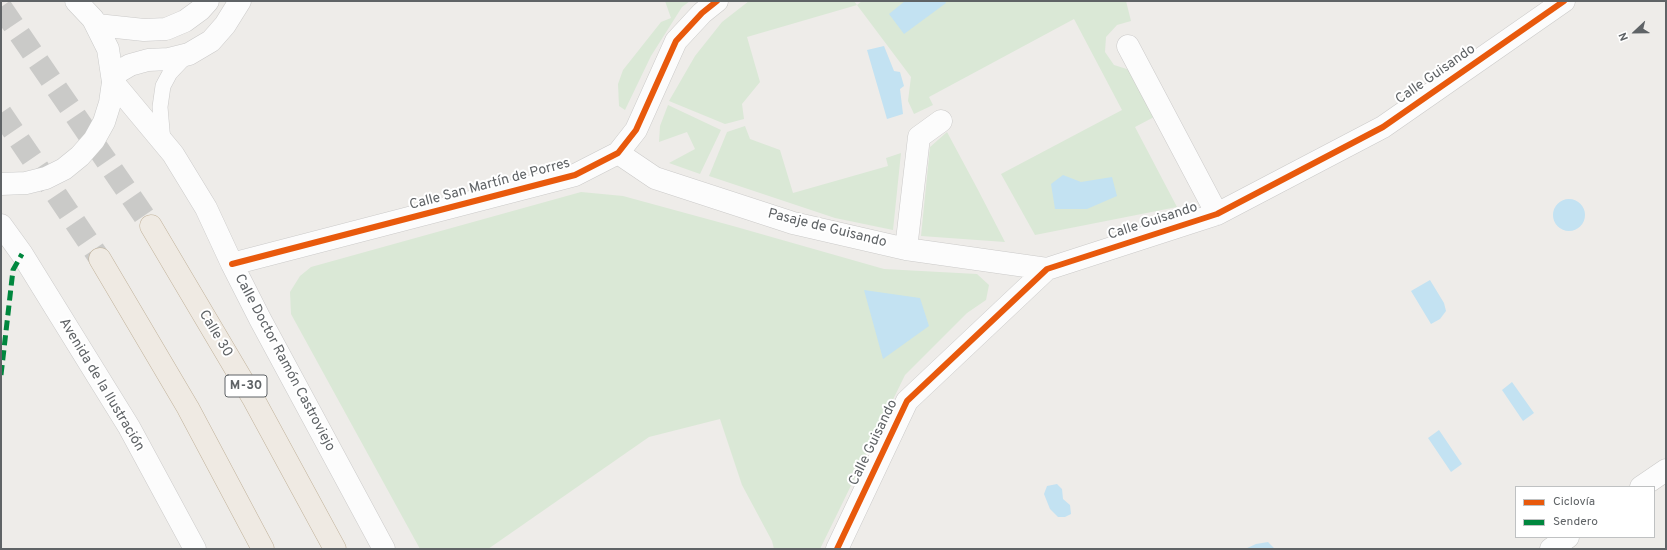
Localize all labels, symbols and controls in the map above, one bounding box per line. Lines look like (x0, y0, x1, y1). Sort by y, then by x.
north arrow (1615, 12, 1655, 52)
text: N (1616, 30, 1632, 43)
street label: Calle Guisando (1393, 41, 1479, 109)
street label: Calle San Martín de Porres (408, 155, 572, 215)
street label: Calle Guisando (1106, 200, 1200, 244)
street label: Pasaje de Guisando (766, 206, 888, 252)
street label: Calle Doctor Ramón Castroviejo (230, 272, 338, 454)
street label: Calle 30 (194, 307, 236, 361)
street label: Avenida de la Ilustración (55, 315, 147, 455)
road number: M-30 (225, 375, 267, 397)
street label: Calle Guisando (846, 397, 902, 489)
legend (1515, 486, 1655, 538)
text: Ciclovía (1553, 494, 1595, 510)
text: Sendero (1553, 514, 1598, 530)

